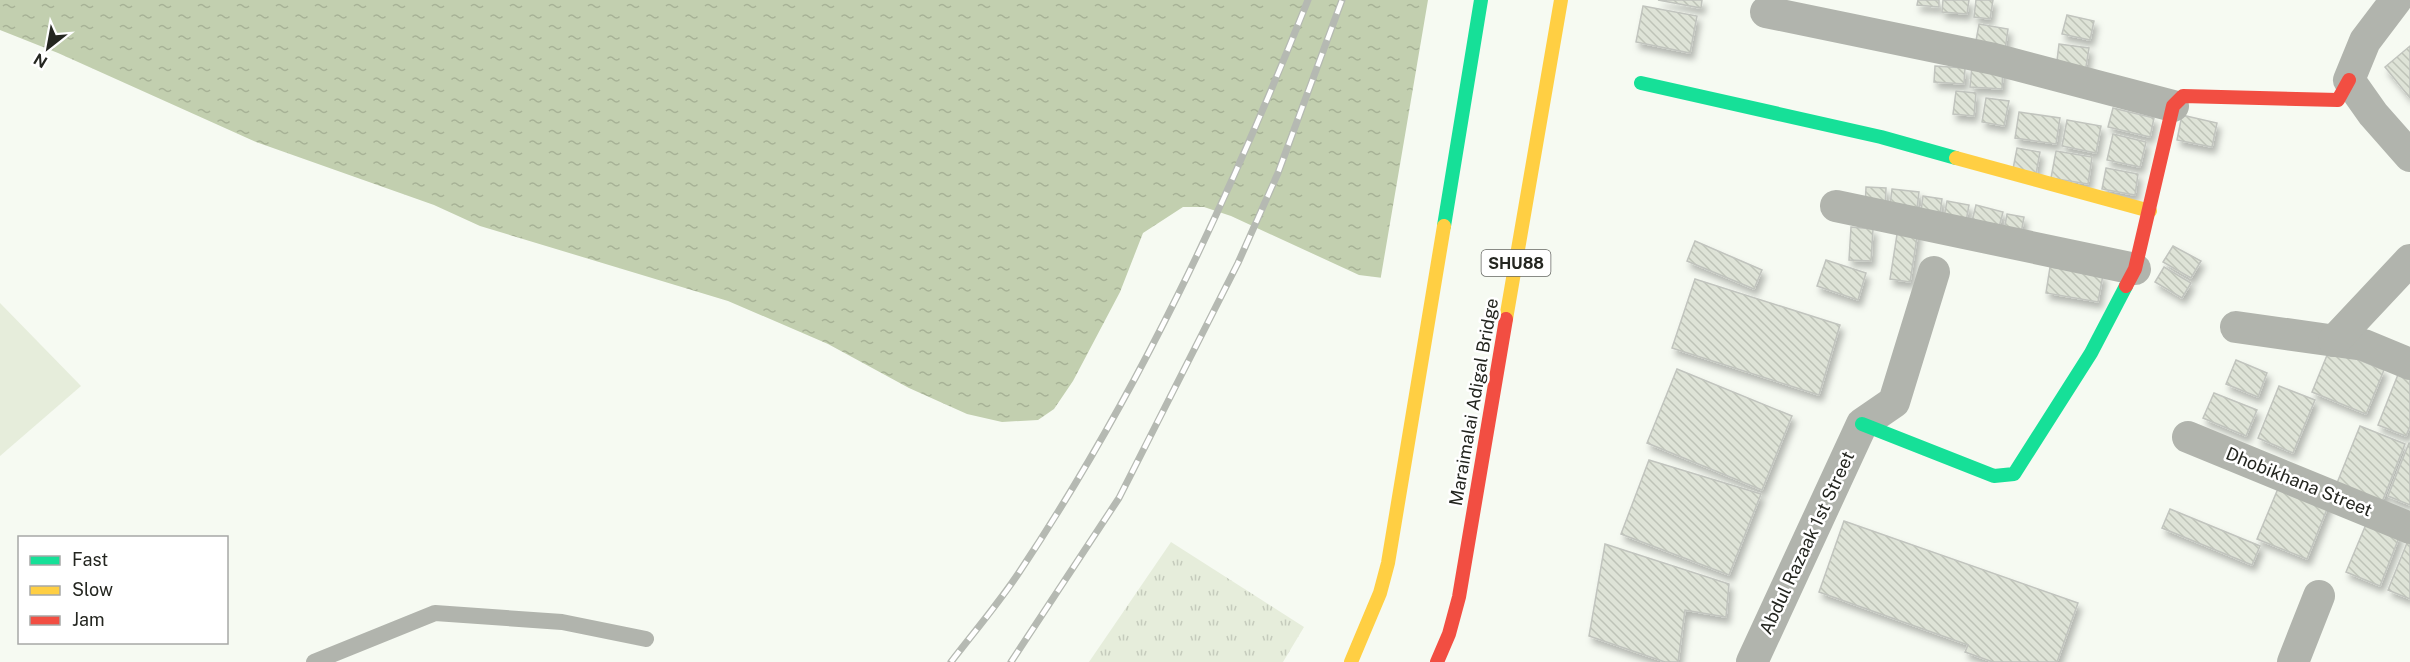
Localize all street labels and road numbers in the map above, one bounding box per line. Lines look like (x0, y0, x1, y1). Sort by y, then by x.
road number: SHU88 (1482, 250, 1550, 276)
street label: Maraimalai Adigal Bridge (1445, 296, 1502, 507)
street label: Dhobikhana Street (2223, 443, 2375, 520)
street label: Abdul Razaak 1st Street (1755, 448, 1858, 638)

